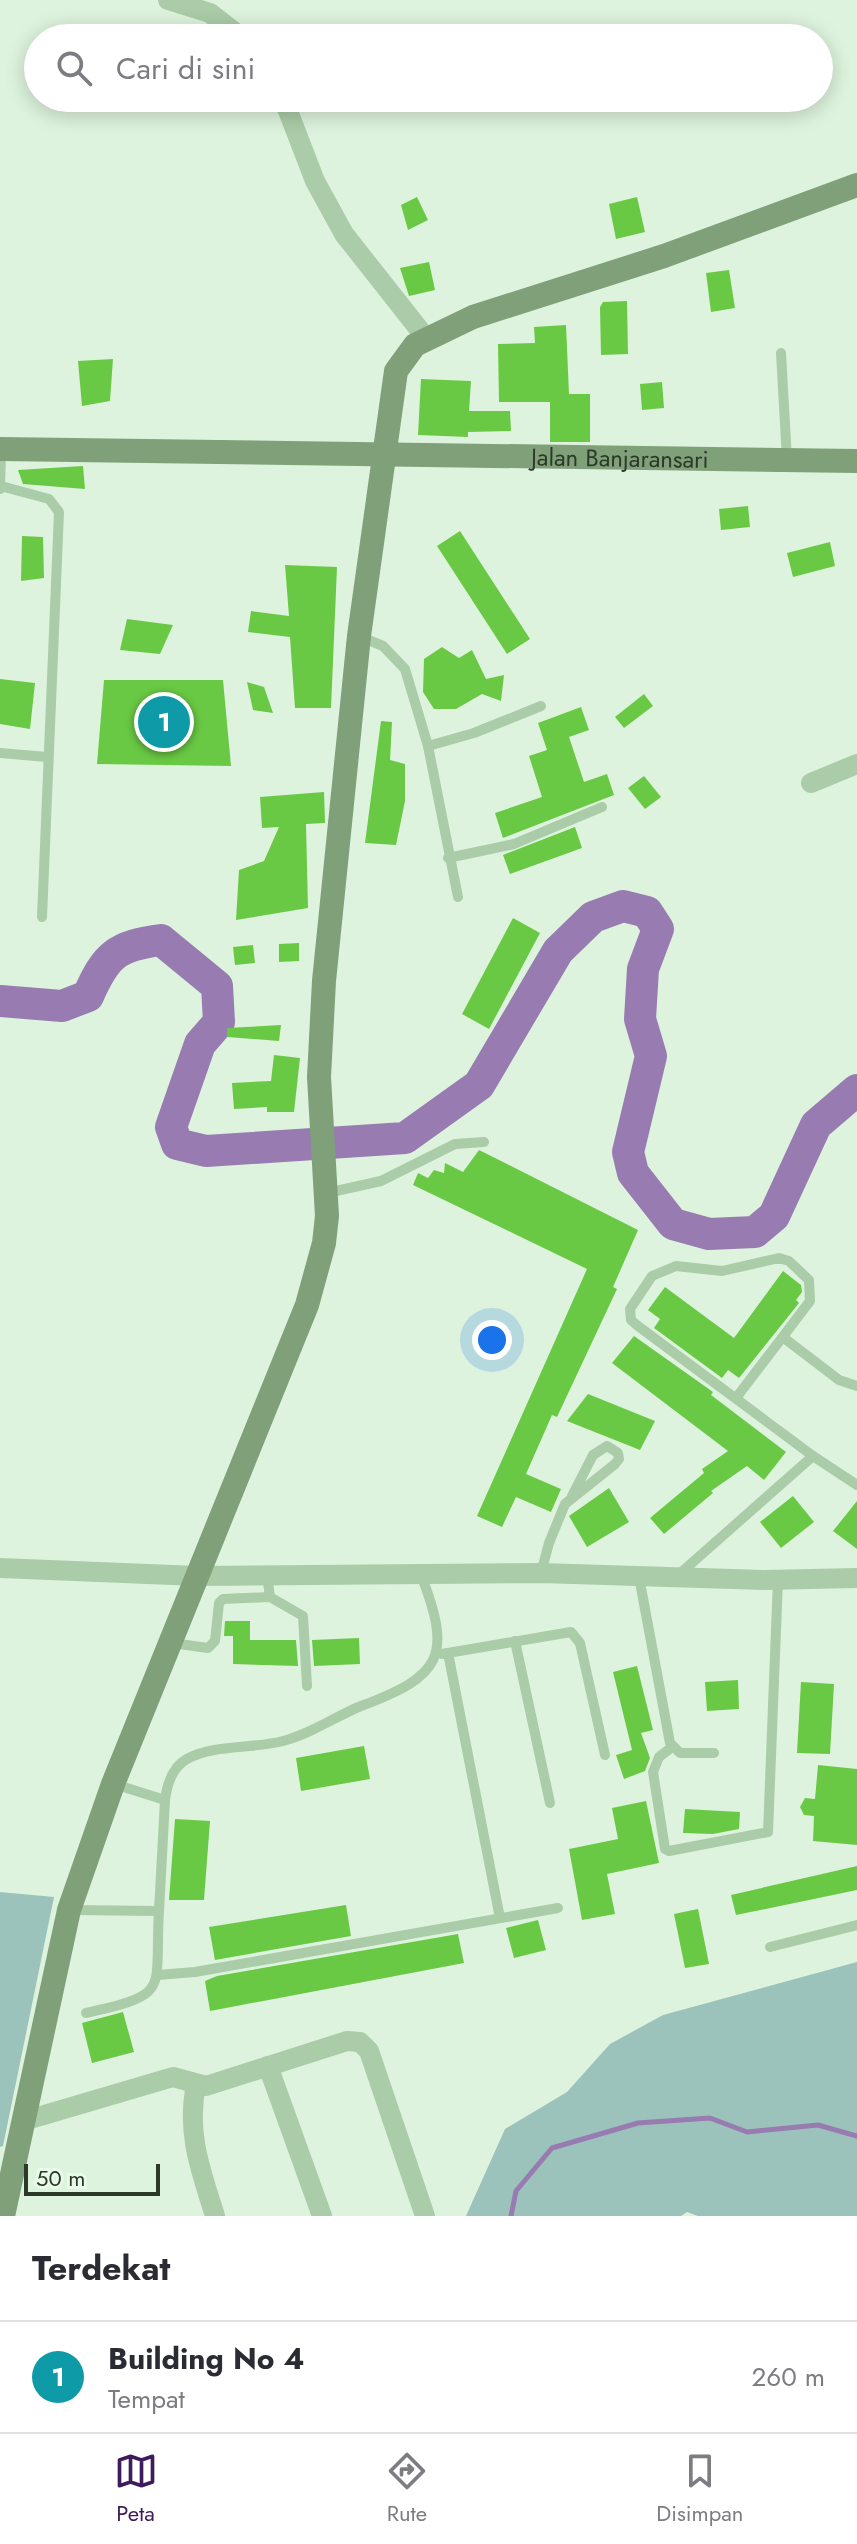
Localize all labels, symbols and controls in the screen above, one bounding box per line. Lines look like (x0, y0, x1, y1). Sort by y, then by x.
search box (24, 24, 833, 112)
icon: search (52, 46, 96, 90)
text: Cari di sini (116, 47, 255, 90)
street label: Jalan Banjaransari (528, 439, 709, 476)
pin: 1 (138, 692, 190, 752)
your location (472, 1320, 512, 1360)
scale bar (24, 2160, 160, 2196)
text: 50 m (36, 2162, 85, 2194)
text: Terdekat (32, 2244, 170, 2293)
text: Building No 4 (108, 2337, 304, 2380)
text: 1 (51, 2358, 65, 2396)
text: 260 m (752, 2358, 825, 2396)
text: Tempat (108, 2380, 185, 2418)
tab: Peta (114, 2449, 158, 2529)
tab: Rute (385, 2449, 429, 2529)
tab: Disimpan (656, 2449, 743, 2529)

